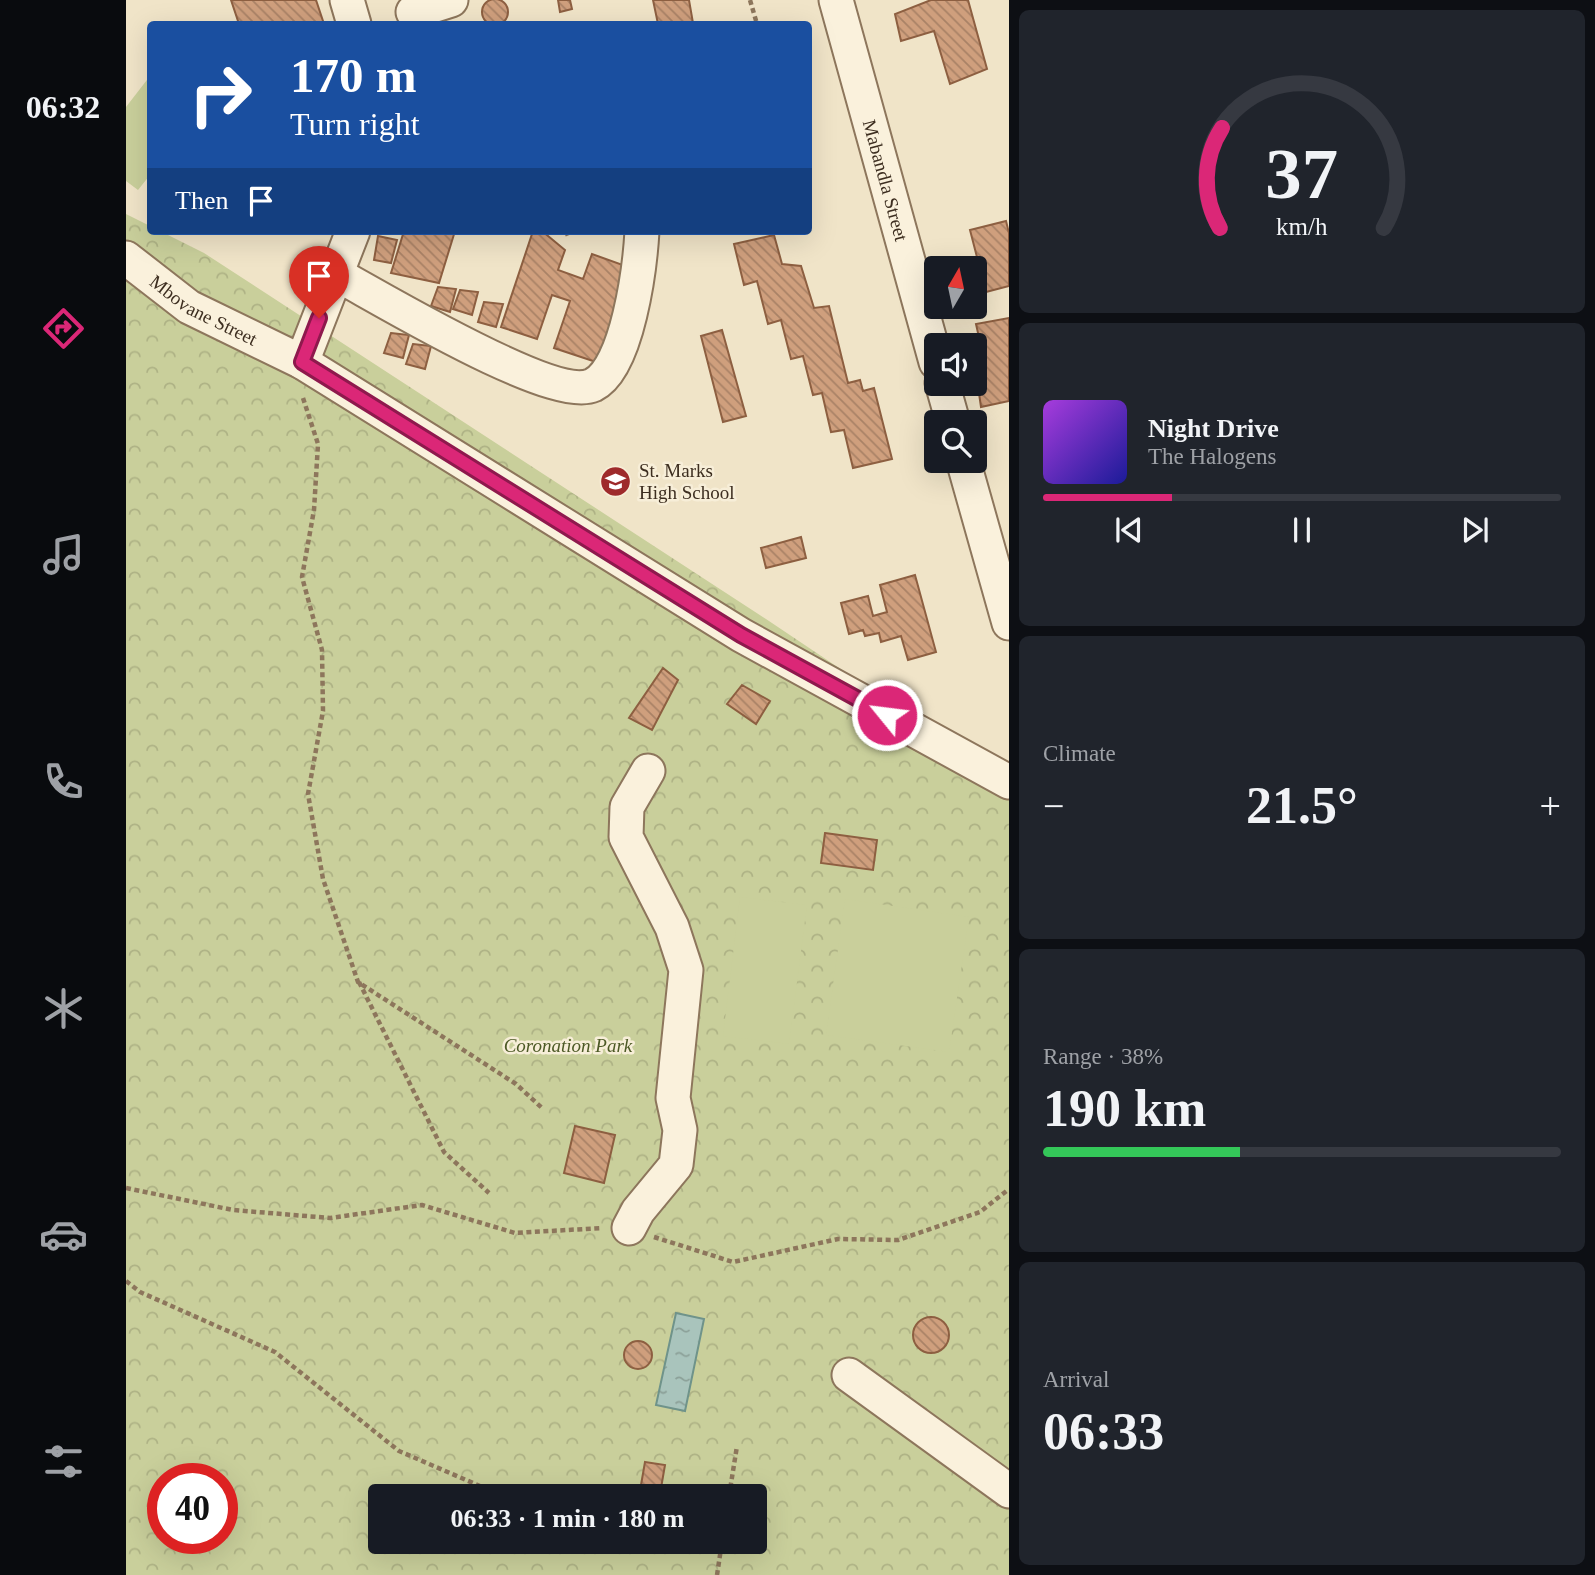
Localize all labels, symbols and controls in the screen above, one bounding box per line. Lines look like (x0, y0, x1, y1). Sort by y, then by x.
text: 170 m (290, 48, 417, 103)
icon: right (175, 49, 266, 140)
text: 06:32 (26, 89, 100, 125)
text: Turn right (290, 106, 420, 142)
street label: Mabandla Street (859, 117, 912, 244)
text: 37 (1266, 133, 1338, 214)
icon: arrive (242, 182, 280, 220)
text: Then (175, 186, 228, 215)
text: km/h (1276, 212, 1328, 239)
pin (289, 246, 349, 318)
north arrow (924, 256, 987, 318)
map controls (924, 256, 987, 473)
icon: arrive (300, 257, 338, 295)
street label: Mbovane Street (146, 271, 261, 350)
icon: directions (39, 304, 88, 353)
button: sound (924, 333, 987, 396)
button: search (924, 410, 987, 473)
text: Night Drive (1148, 414, 1279, 443)
text: The Halogens (1148, 444, 1276, 469)
place label: St. Marks High School (639, 460, 735, 503)
school or university icon: St. Marks High School (599, 464, 633, 498)
icon: previous (1110, 511, 1148, 549)
icon: pause (1283, 511, 1321, 549)
icon: next (1456, 511, 1494, 549)
icon: music (39, 530, 88, 579)
position arrow (850, 678, 924, 752)
text: Climate (1043, 741, 1116, 766)
icon: phone (39, 757, 88, 806)
text: 21.5° (1246, 777, 1358, 834)
text: − (1043, 785, 1064, 827)
text: + (1540, 785, 1561, 827)
icon: climate (39, 984, 88, 1033)
park label: Coronation Park (504, 1035, 633, 1056)
text: Range · 38% (1043, 1044, 1163, 1069)
text: 190 km (1043, 1080, 1206, 1137)
icon: car (39, 1210, 88, 1259)
text: Arrival (1043, 1367, 1109, 1392)
text: 06:33 (1043, 1403, 1164, 1460)
icon: filters (39, 1437, 88, 1486)
speed limit sign: 40 (147, 1463, 238, 1554)
text: 06:33 · 1 min · 180 m (451, 1504, 685, 1533)

